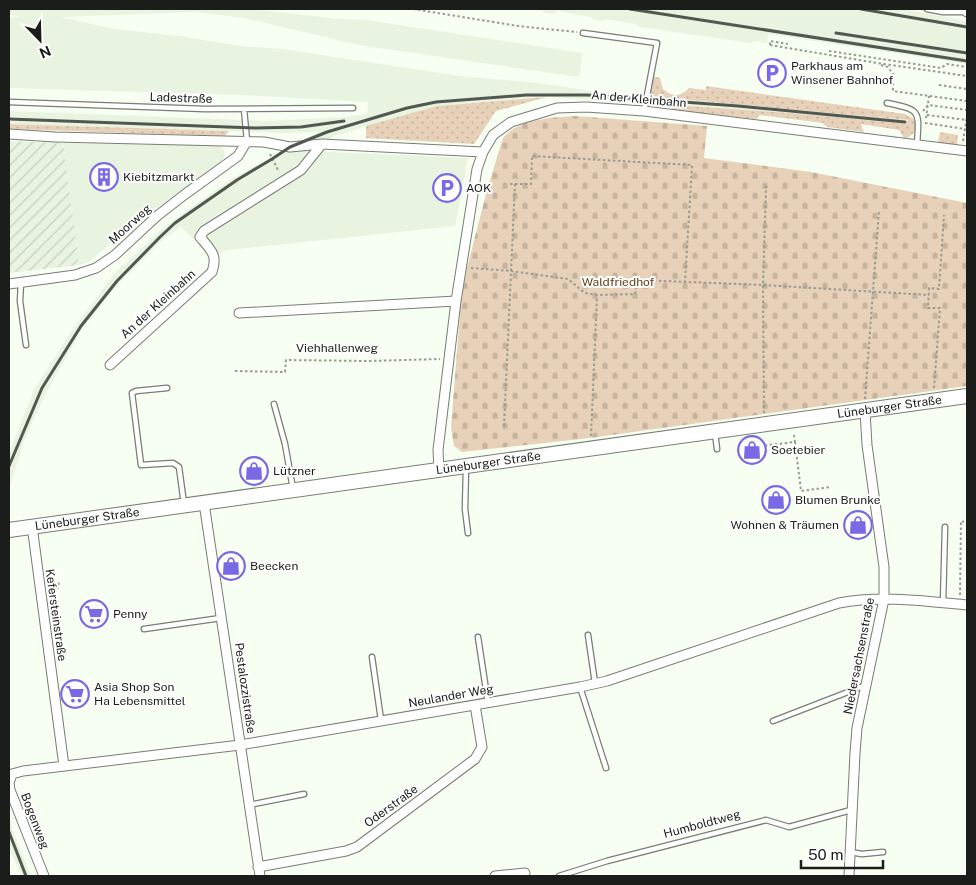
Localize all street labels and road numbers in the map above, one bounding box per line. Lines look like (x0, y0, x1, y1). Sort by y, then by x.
street label: An der Kleinbahn (591, 88, 687, 110)
street label: Ladestraße (149, 90, 213, 106)
street label: Moorweg (106, 201, 154, 247)
street label: An der Kleinbahn (118, 267, 198, 341)
street label: Viehhallenweg (296, 341, 378, 355)
street label: Lüneburger Straße (836, 393, 943, 421)
street label: Lüneburger Straße (435, 449, 542, 477)
street label: Lüneburger Straße (34, 505, 141, 533)
street label: Kefersteinstraße (43, 568, 69, 662)
street label: Niedersachsenstraße (841, 596, 877, 716)
street label: Pestalozzistraße (232, 642, 258, 735)
street label: Neulander Weg (407, 682, 495, 710)
street label: Oderstraße (361, 782, 421, 830)
street label: Bogenweg (18, 791, 52, 851)
street label: Humboldtweg (662, 807, 742, 841)

